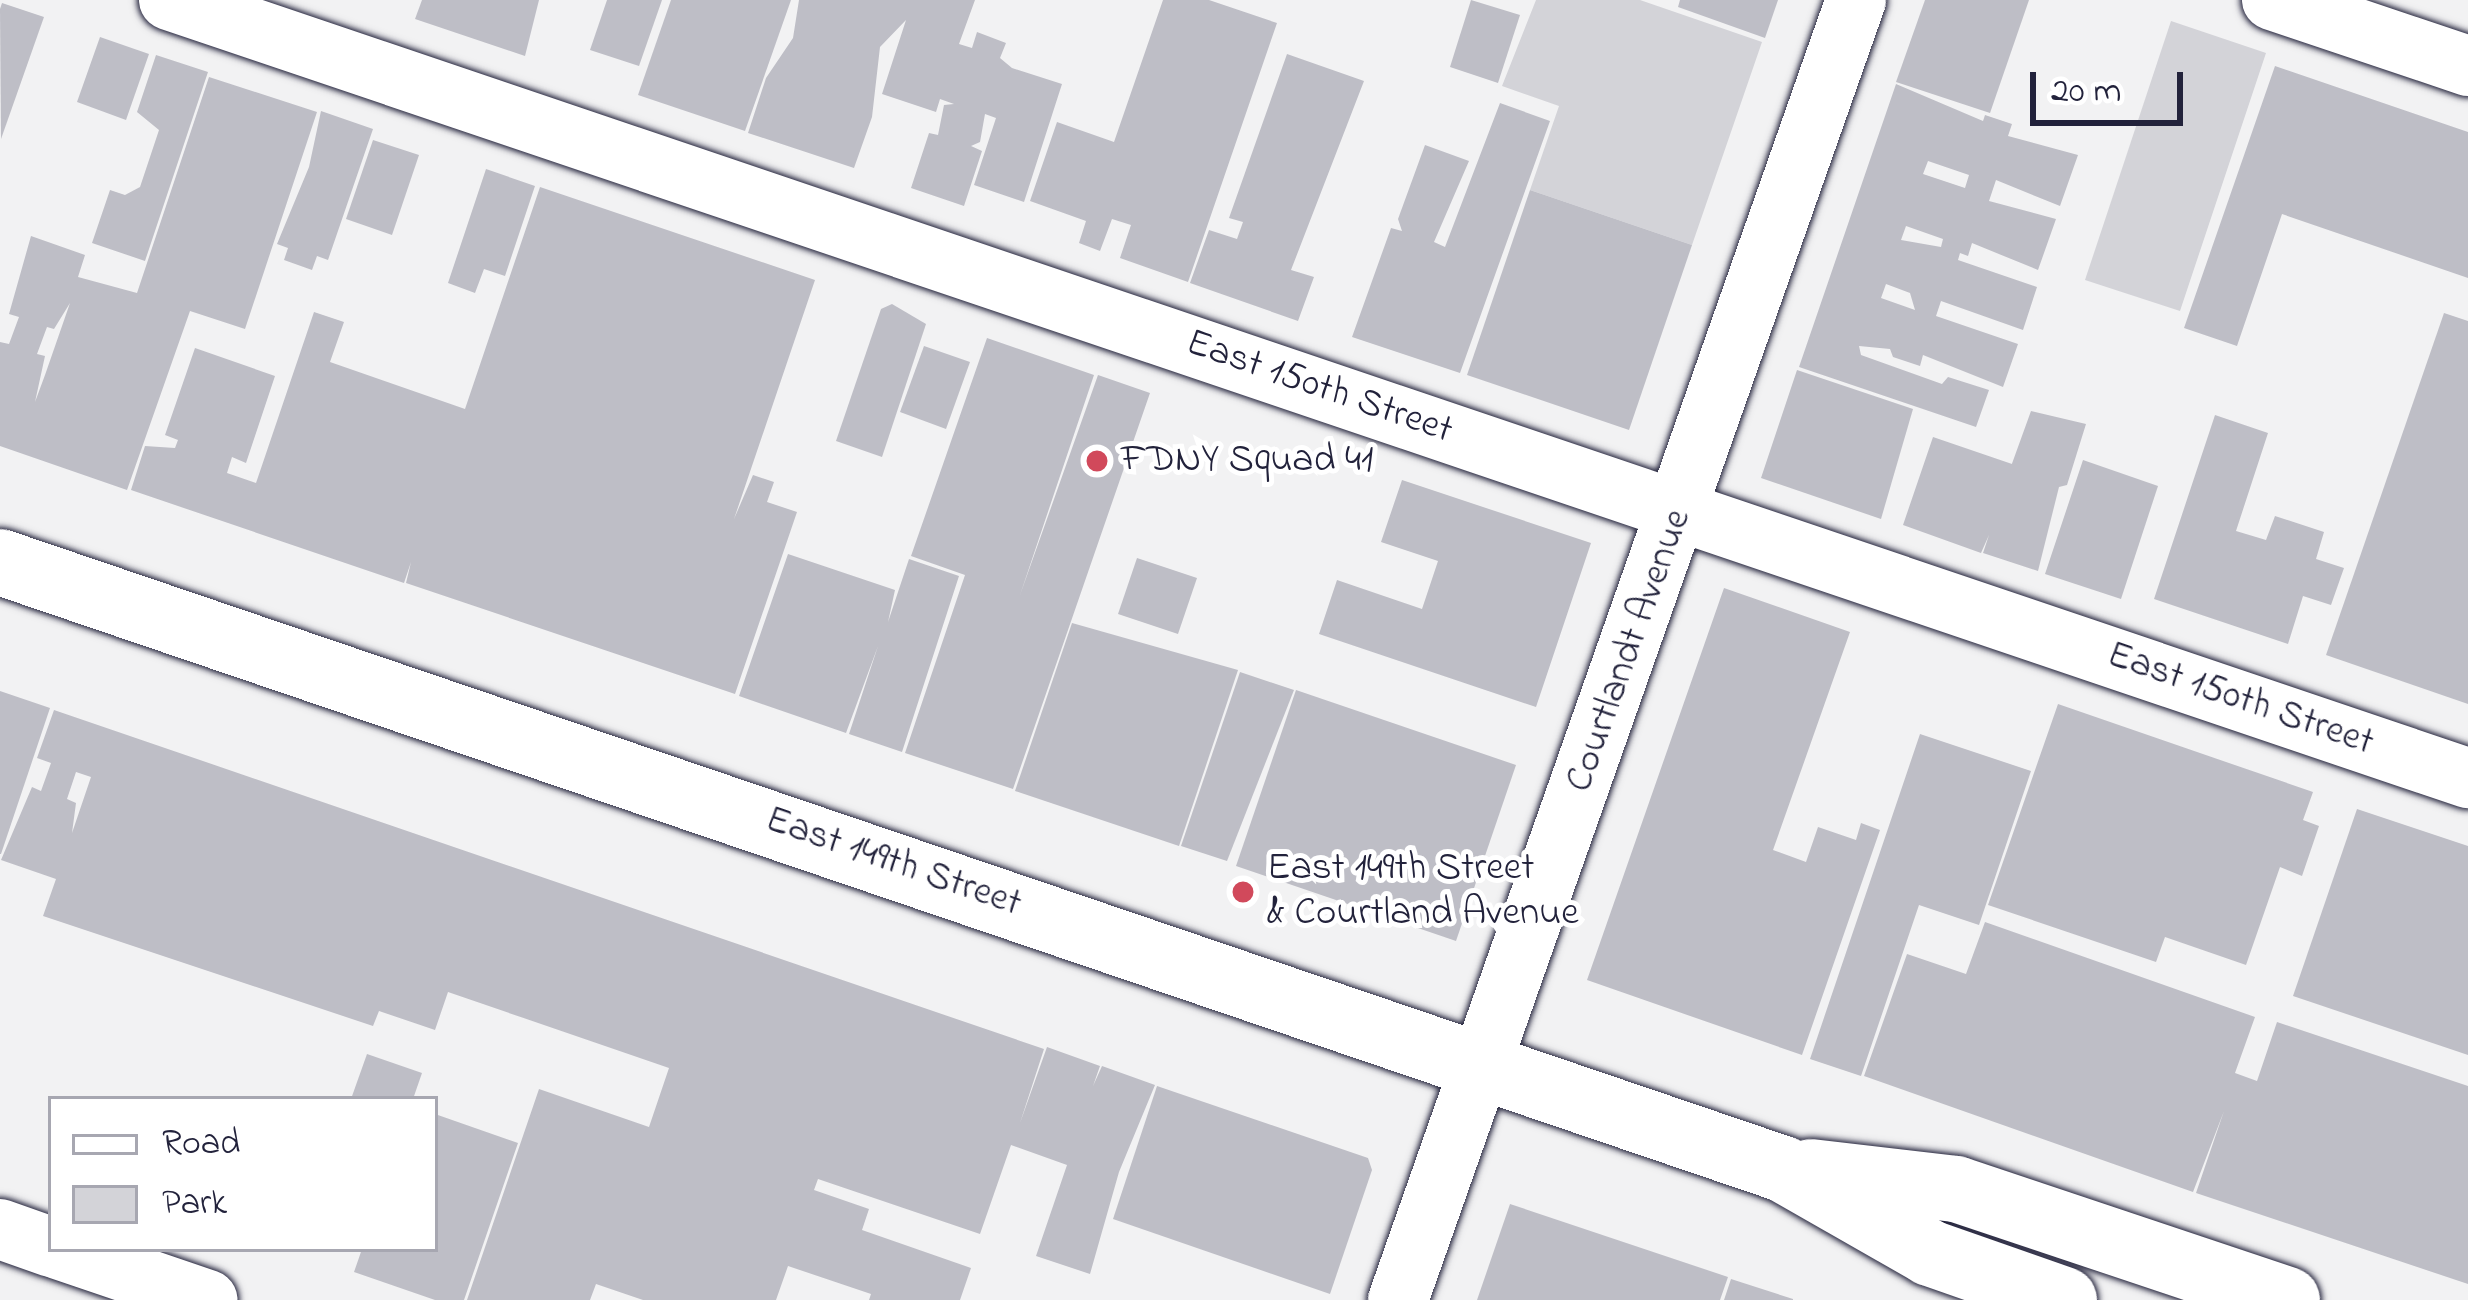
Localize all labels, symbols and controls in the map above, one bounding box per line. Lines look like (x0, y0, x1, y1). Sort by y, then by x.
scale bar (2036, 48, 2189, 122)
text: 20 m (2051, 66, 2121, 119)
street label: East 150th Street (1180, 321, 1458, 455)
place label: FDNY Squad 41 (1121, 438, 1374, 484)
marker: FDNY Squad 41 (1084, 448, 1110, 474)
street label: Courtlandt Avenue (1557, 503, 1703, 799)
street label: East 150th Street (2101, 633, 2379, 767)
street label: East 149th Street (759, 797, 1027, 929)
place label: East 149th Street & Courtland Avenue (1267, 847, 1579, 938)
marker: East 149th Street & Courtland Avenue (1230, 879, 1256, 905)
legend (48, 1096, 438, 1252)
text: Road (162, 1118, 240, 1171)
text: Park (162, 1178, 227, 1231)

